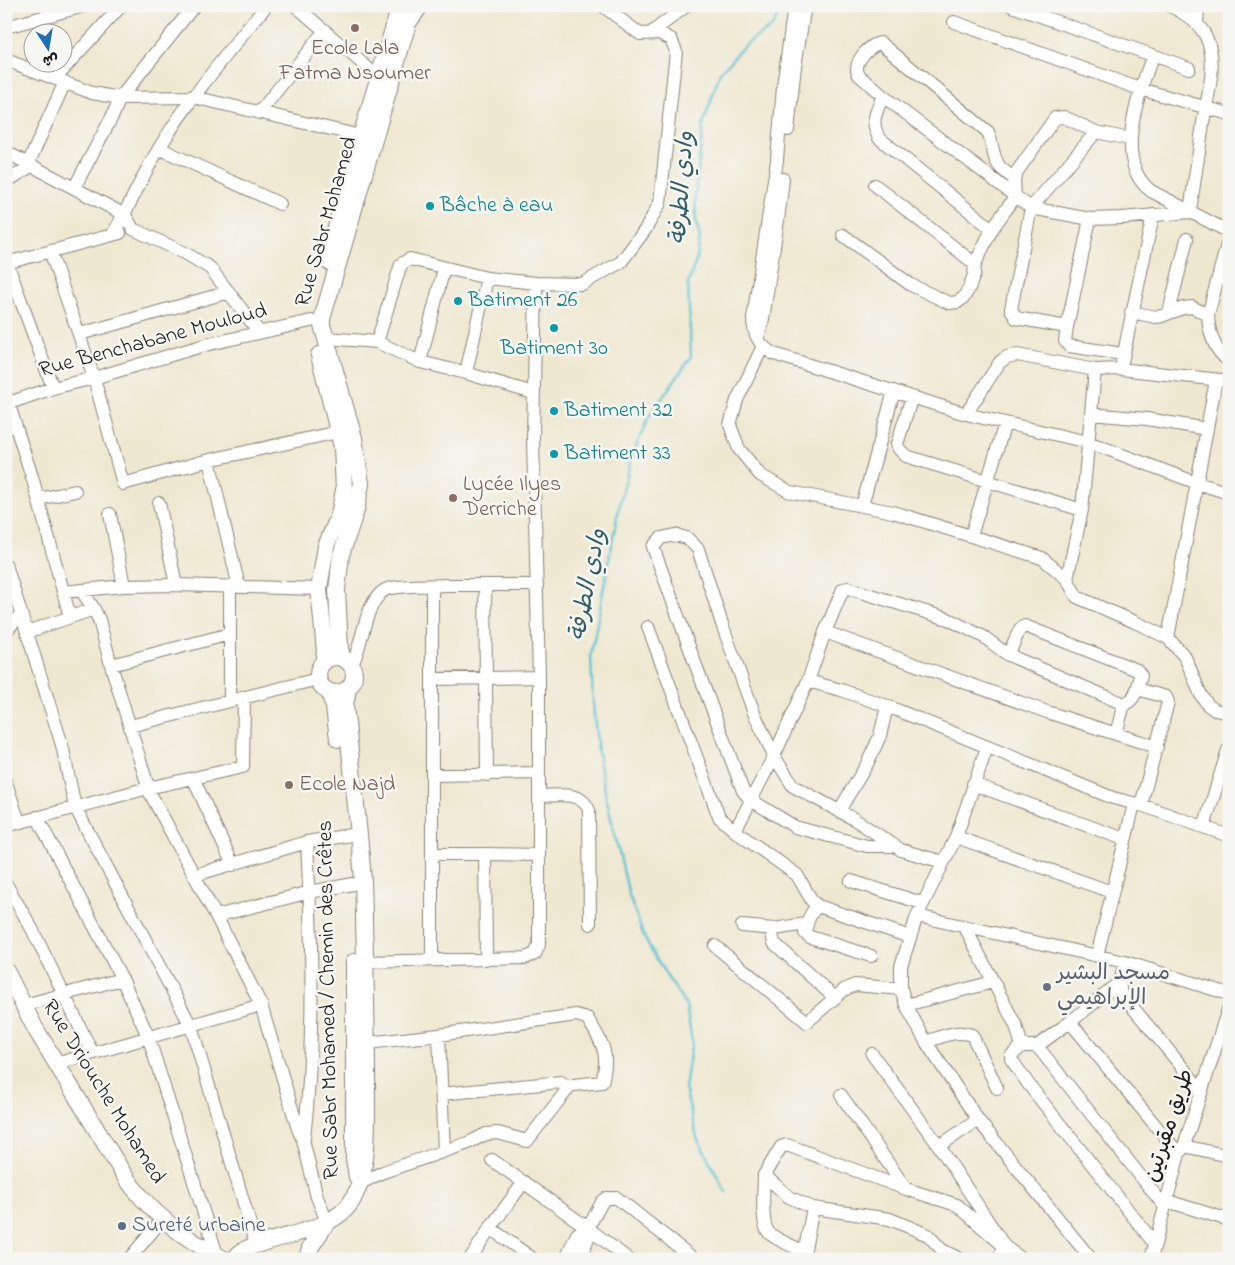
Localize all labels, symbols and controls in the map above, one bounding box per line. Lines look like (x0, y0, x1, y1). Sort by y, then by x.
north arrow (22, 22, 72, 72)
marker: Ecole Lala Fatma Nsoumer (349, 22, 361, 34)
place label: Ecole Lala Fatma Nsoumer (278, 33, 431, 90)
text: ش (41, 47, 60, 71)
water label: وادي الطرفة (662, 130, 704, 246)
street label: Rue Sabr Mohamed (287, 133, 367, 311)
place label: Bâche à eau (439, 190, 553, 222)
marker: Bâche à eau (424, 200, 436, 212)
place label: Batiment 26 (467, 285, 578, 317)
street label: Rue Benchabane Mouloud (36, 295, 270, 387)
marker: Batiment 26 (452, 295, 464, 307)
marker: Batiment 30 (548, 322, 560, 334)
place label: Batiment 30 (499, 333, 608, 365)
place label: Batiment 32 (563, 395, 673, 427)
marker: Batiment 32 (548, 405, 560, 417)
place label: Batiment 33 (563, 438, 671, 470)
marker: Batiment 33 (548, 448, 560, 460)
place label: Lycée Ilyes Derriche (462, 469, 561, 526)
marker: Lycée Ilyes Derriche (447, 492, 459, 504)
water label: وادي الطرفة (561, 526, 617, 644)
place label: Ecole Najd (299, 769, 395, 801)
marker: Ecole Najd (283, 779, 295, 791)
street label: Rue Sabr Mohamed / Chemin des Crêtes (310, 820, 348, 1180)
place label: مسجد البشير الإبراهيمي (1055, 958, 1170, 1016)
marker: مسجد البشير الإبراهيمي (1041, 981, 1053, 993)
street label: Rue Driouche Mohamed (33, 994, 173, 1190)
street label: طريق مقبرتين (1137, 1065, 1203, 1187)
place label: Sureté urbaine (132, 1210, 266, 1242)
marker: Sureté urbaine (116, 1220, 128, 1232)

